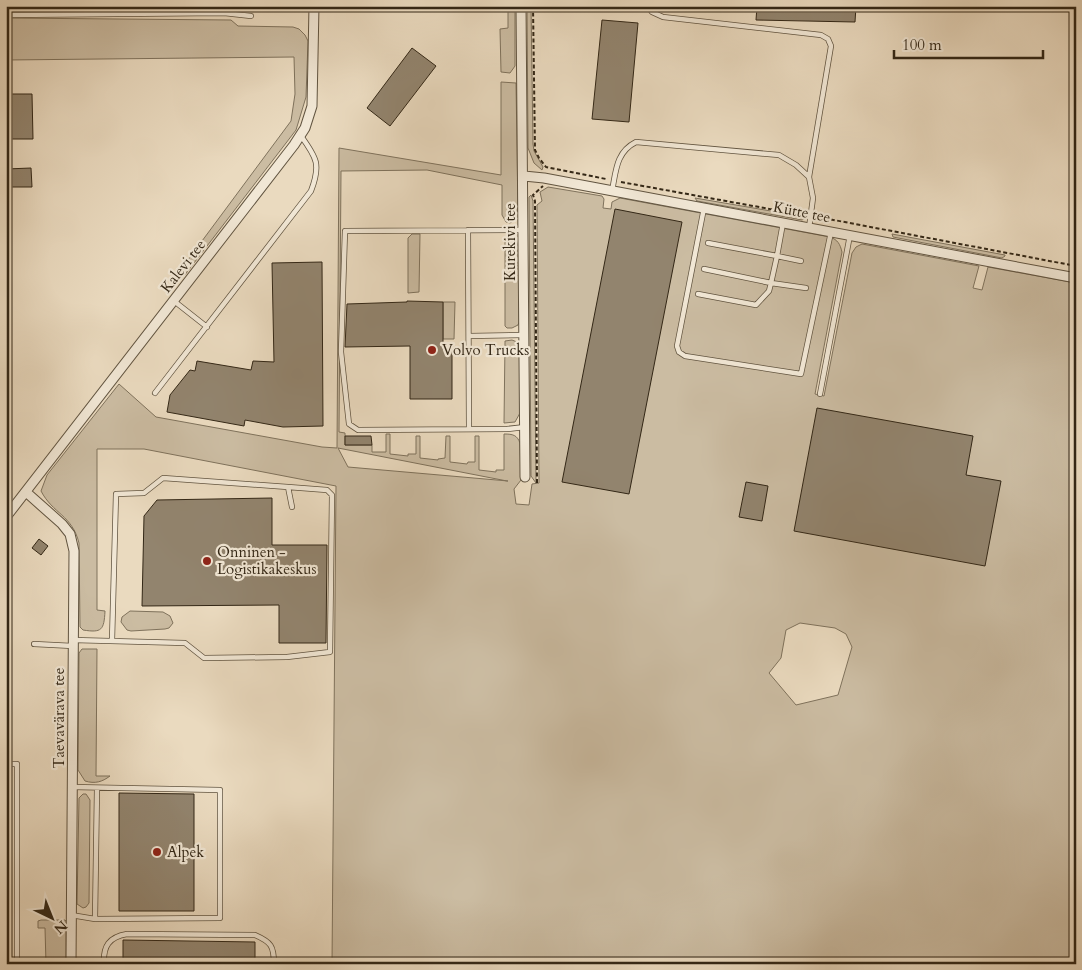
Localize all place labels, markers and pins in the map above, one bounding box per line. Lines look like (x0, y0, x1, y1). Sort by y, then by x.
place label: Volvo Trucks (442, 340, 529, 360)
marker: Volvo Trucks (426, 344, 438, 356)
place label: Onninen - Logistikakeskus (217, 542, 316, 579)
marker: Onninen - Logistikakeskus (201, 555, 213, 567)
place label: Alpek (167, 842, 204, 862)
marker: Alpek (151, 846, 163, 858)

